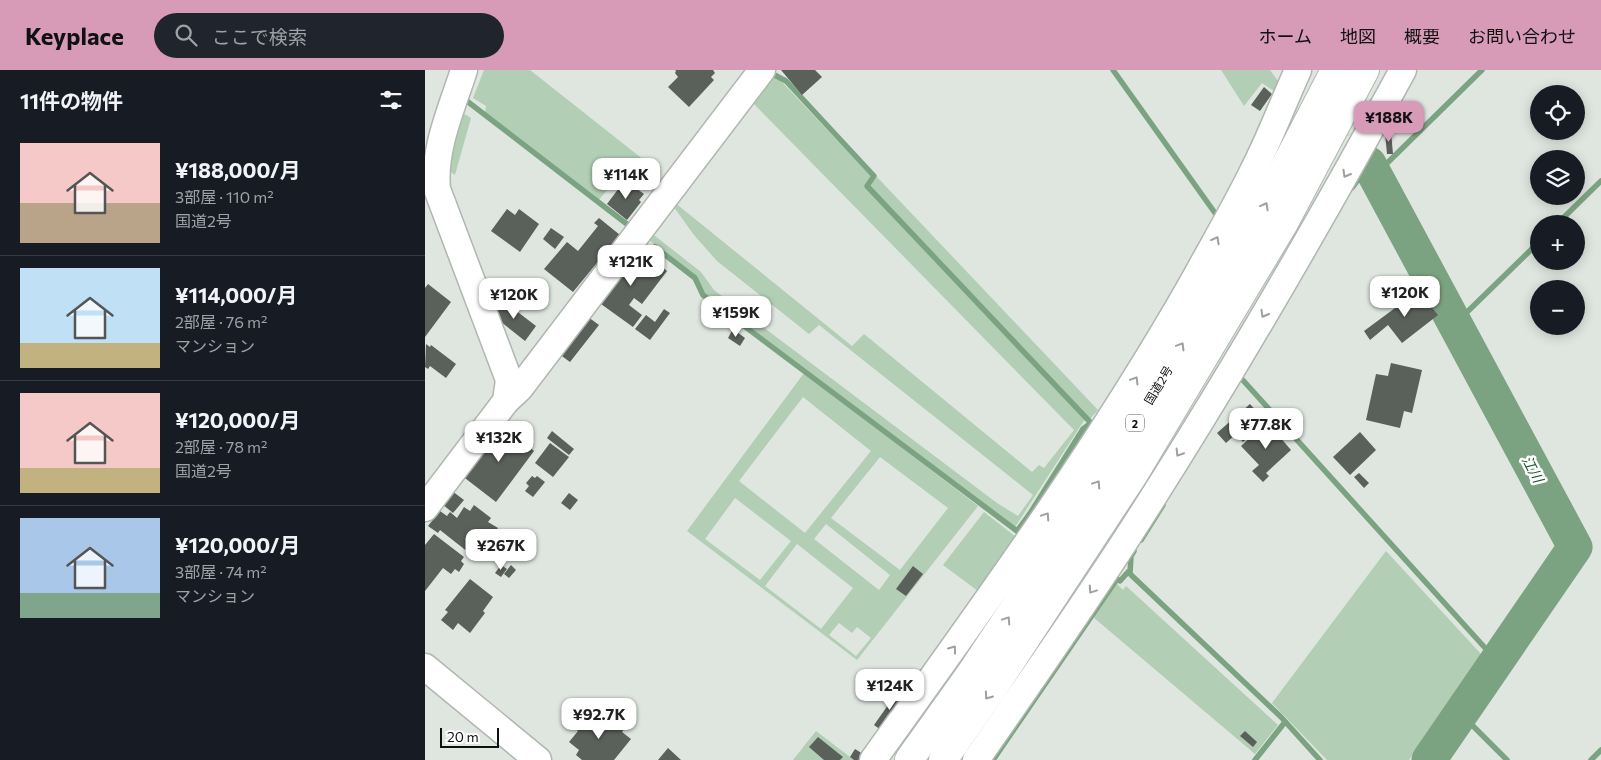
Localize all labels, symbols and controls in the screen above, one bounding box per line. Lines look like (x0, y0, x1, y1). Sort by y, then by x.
search box (154, 13, 504, 58)
text: Keyplace (25, 21, 124, 50)
icon: search (172, 21, 200, 49)
text: ここで検索 (212, 25, 307, 48)
text: ホーム (1259, 25, 1312, 47)
text: 地図 (1340, 25, 1376, 47)
text: 概要 (1404, 25, 1440, 47)
text: お問い合わせ (1468, 25, 1576, 47)
map controls (1530, 85, 1585, 335)
button: locate (1530, 85, 1585, 140)
icon: filters (377, 86, 405, 114)
text: 11件の物件 (20, 88, 123, 113)
pin: ¥188K (1354, 100, 1424, 143)
text: ¥188K (1365, 107, 1413, 126)
button: layers (1530, 150, 1585, 205)
text: ¥188,000/月 (175, 157, 301, 182)
pin: ¥114K (591, 158, 661, 200)
icon: home (60, 163, 120, 223)
text: ¥114K (603, 164, 649, 183)
one-way arrow (1343, 169, 1353, 178)
text: 3部屋 · 110 m² (175, 187, 274, 206)
one-way arrow (1258, 202, 1268, 211)
text: 国道2号 (175, 211, 232, 230)
button: + (1530, 215, 1585, 270)
one-way arrow (1210, 236, 1220, 245)
pin: ¥121K (596, 244, 666, 287)
text: ¥121K (609, 251, 654, 270)
pin: ¥120K (1370, 276, 1440, 318)
pin: ¥120K (479, 278, 549, 320)
button: − (1530, 280, 1585, 335)
text: ¥114,000/月 (175, 282, 297, 307)
text: ¥120K (1381, 282, 1429, 301)
text: ¥120K (490, 284, 538, 303)
icon: home (60, 288, 120, 348)
pin: ¥159K (701, 296, 771, 338)
text: ¥159K (712, 302, 760, 321)
one-way arrow (1260, 309, 1270, 318)
text: 2部屋 · 76 m² (175, 312, 267, 331)
text: マンション (175, 336, 255, 355)
one-way arrow (1175, 342, 1185, 351)
street label: 国道2号 (1141, 363, 1175, 407)
one-way arrow (1128, 377, 1138, 386)
text: ¥120,000/月 (175, 407, 300, 432)
pin: ¥77.8K (1225, 408, 1307, 450)
icon: home (60, 413, 120, 473)
road number: 2 (1126, 414, 1144, 432)
text: ¥77.8K (1240, 414, 1292, 433)
pin: ¥132K (464, 420, 534, 463)
text: ¥132K (476, 427, 522, 446)
text: 2部屋 · 78 m² (175, 437, 267, 456)
one-way arrow (1176, 448, 1186, 457)
water label: 江川 (1519, 453, 1548, 487)
text: 国道2号 (175, 461, 232, 480)
one-way arrow (1091, 481, 1100, 490)
one-way arrow (1040, 512, 1049, 522)
pin: ¥267K (466, 528, 536, 571)
text: ¥120,000/月 (175, 532, 300, 557)
text: ¥267K (477, 535, 526, 554)
icon: home (60, 538, 120, 598)
text: 3部屋 · 74 m² (175, 562, 267, 581)
one-way arrow (1088, 584, 1098, 593)
text: マンション (175, 586, 255, 605)
one-way arrow (1001, 616, 1010, 625)
one-way arrow (947, 646, 956, 655)
pin: ¥124K (855, 668, 925, 711)
text: ¥124K (866, 675, 914, 694)
one-way arrow (985, 690, 994, 700)
pin: ¥92.7K (558, 698, 640, 740)
text: ¥92.7K (572, 704, 626, 723)
scale bar (440, 725, 499, 748)
text: 20 m (447, 728, 479, 745)

